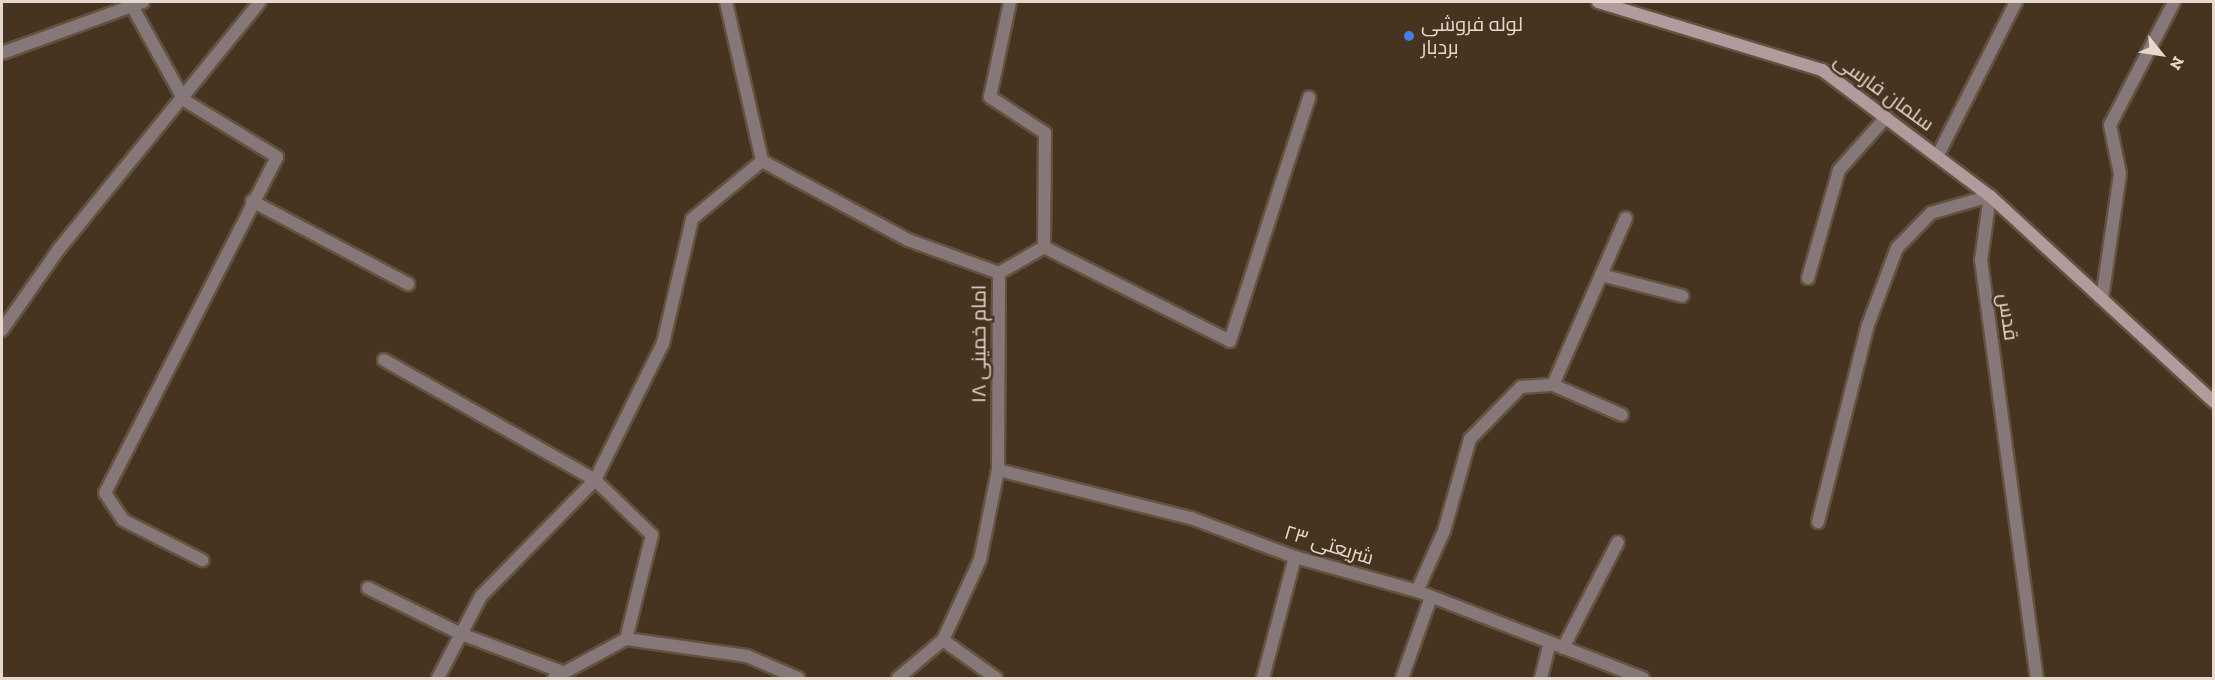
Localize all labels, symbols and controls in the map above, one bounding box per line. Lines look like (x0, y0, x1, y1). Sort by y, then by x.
place label: لوله فروشی بردبار (1421, 13, 1523, 60)
north arrow (2131, 24, 2191, 84)
marker: لوله فروشی بردبار (1402, 29, 1416, 43)
street label: سلمان فارسی (1829, 48, 1939, 136)
text: N (2166, 53, 2188, 73)
street label: امام خمینی ۱۸ (967, 285, 991, 403)
street label: قدس (1993, 292, 2023, 342)
street label: شریعتی ۲۳ (1281, 520, 1377, 570)

